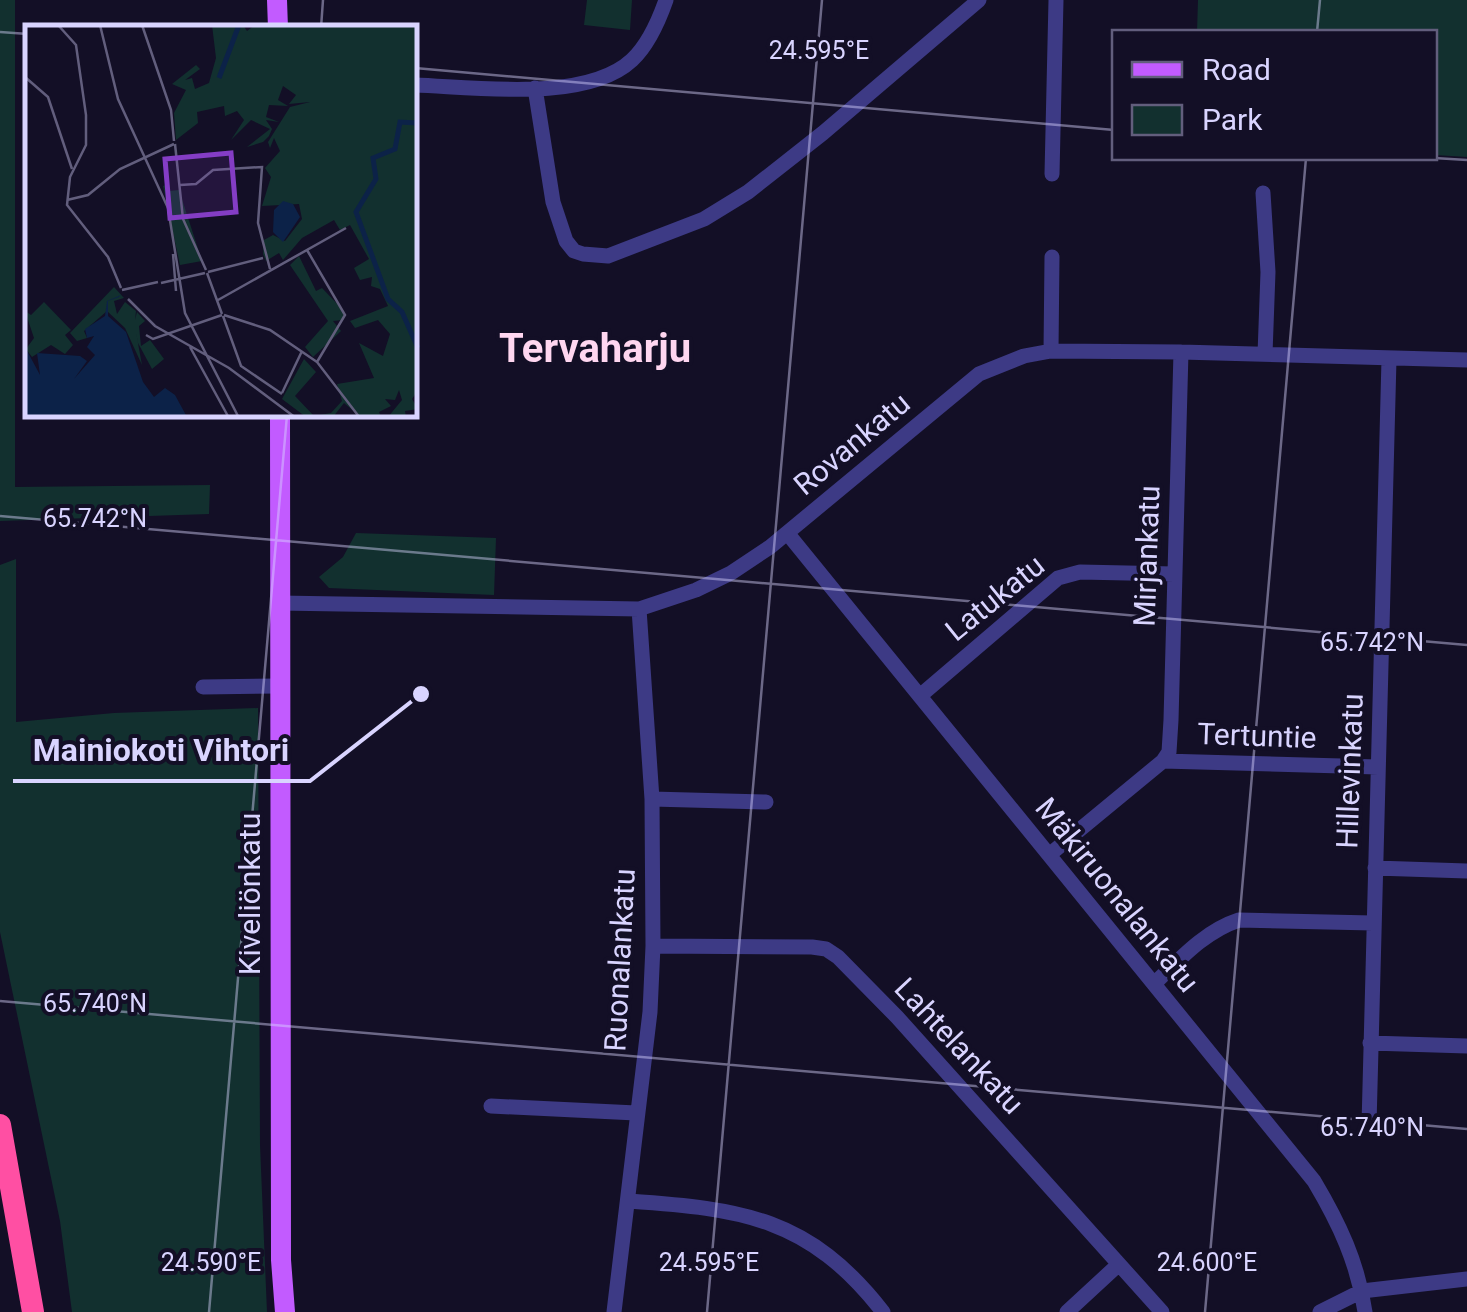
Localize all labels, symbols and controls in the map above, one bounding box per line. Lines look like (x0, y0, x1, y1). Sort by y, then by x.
inset map (25, 25, 418, 418)
legend (1112, 30, 1437, 160)
text: 24.595°E (769, 36, 869, 65)
text: Road (1202, 52, 1271, 87)
text: Park (1202, 102, 1263, 137)
district label: Tervaharju (499, 325, 691, 372)
street label: Rovankatu (787, 385, 917, 502)
street label: Mirjankatu (1127, 485, 1166, 627)
text: 65.742°N (43, 504, 147, 533)
street label: Latukatu (938, 547, 1051, 648)
text: 65.742°N (1320, 628, 1424, 657)
street label: Hillevinkatu (1329, 693, 1370, 849)
street label: Tertuntie (1197, 716, 1317, 755)
callout: Mainiokoti Vihtori (13, 719, 310, 781)
text: Mainiokoti Vihtori (33, 731, 289, 769)
street label: Mäkiruonalankatu (1028, 791, 1206, 999)
street label: Kiveliönkatu (232, 813, 267, 975)
street label: Ruonalankatu (597, 868, 642, 1052)
street label: Lahtelankatu (888, 971, 1031, 1121)
text: 65.740°N (43, 989, 147, 1018)
text: 65.740°N (1320, 1113, 1424, 1142)
text: 24.590°E (161, 1248, 261, 1277)
text: 24.595°E (659, 1248, 759, 1277)
text: 24.600°E (1157, 1248, 1257, 1277)

